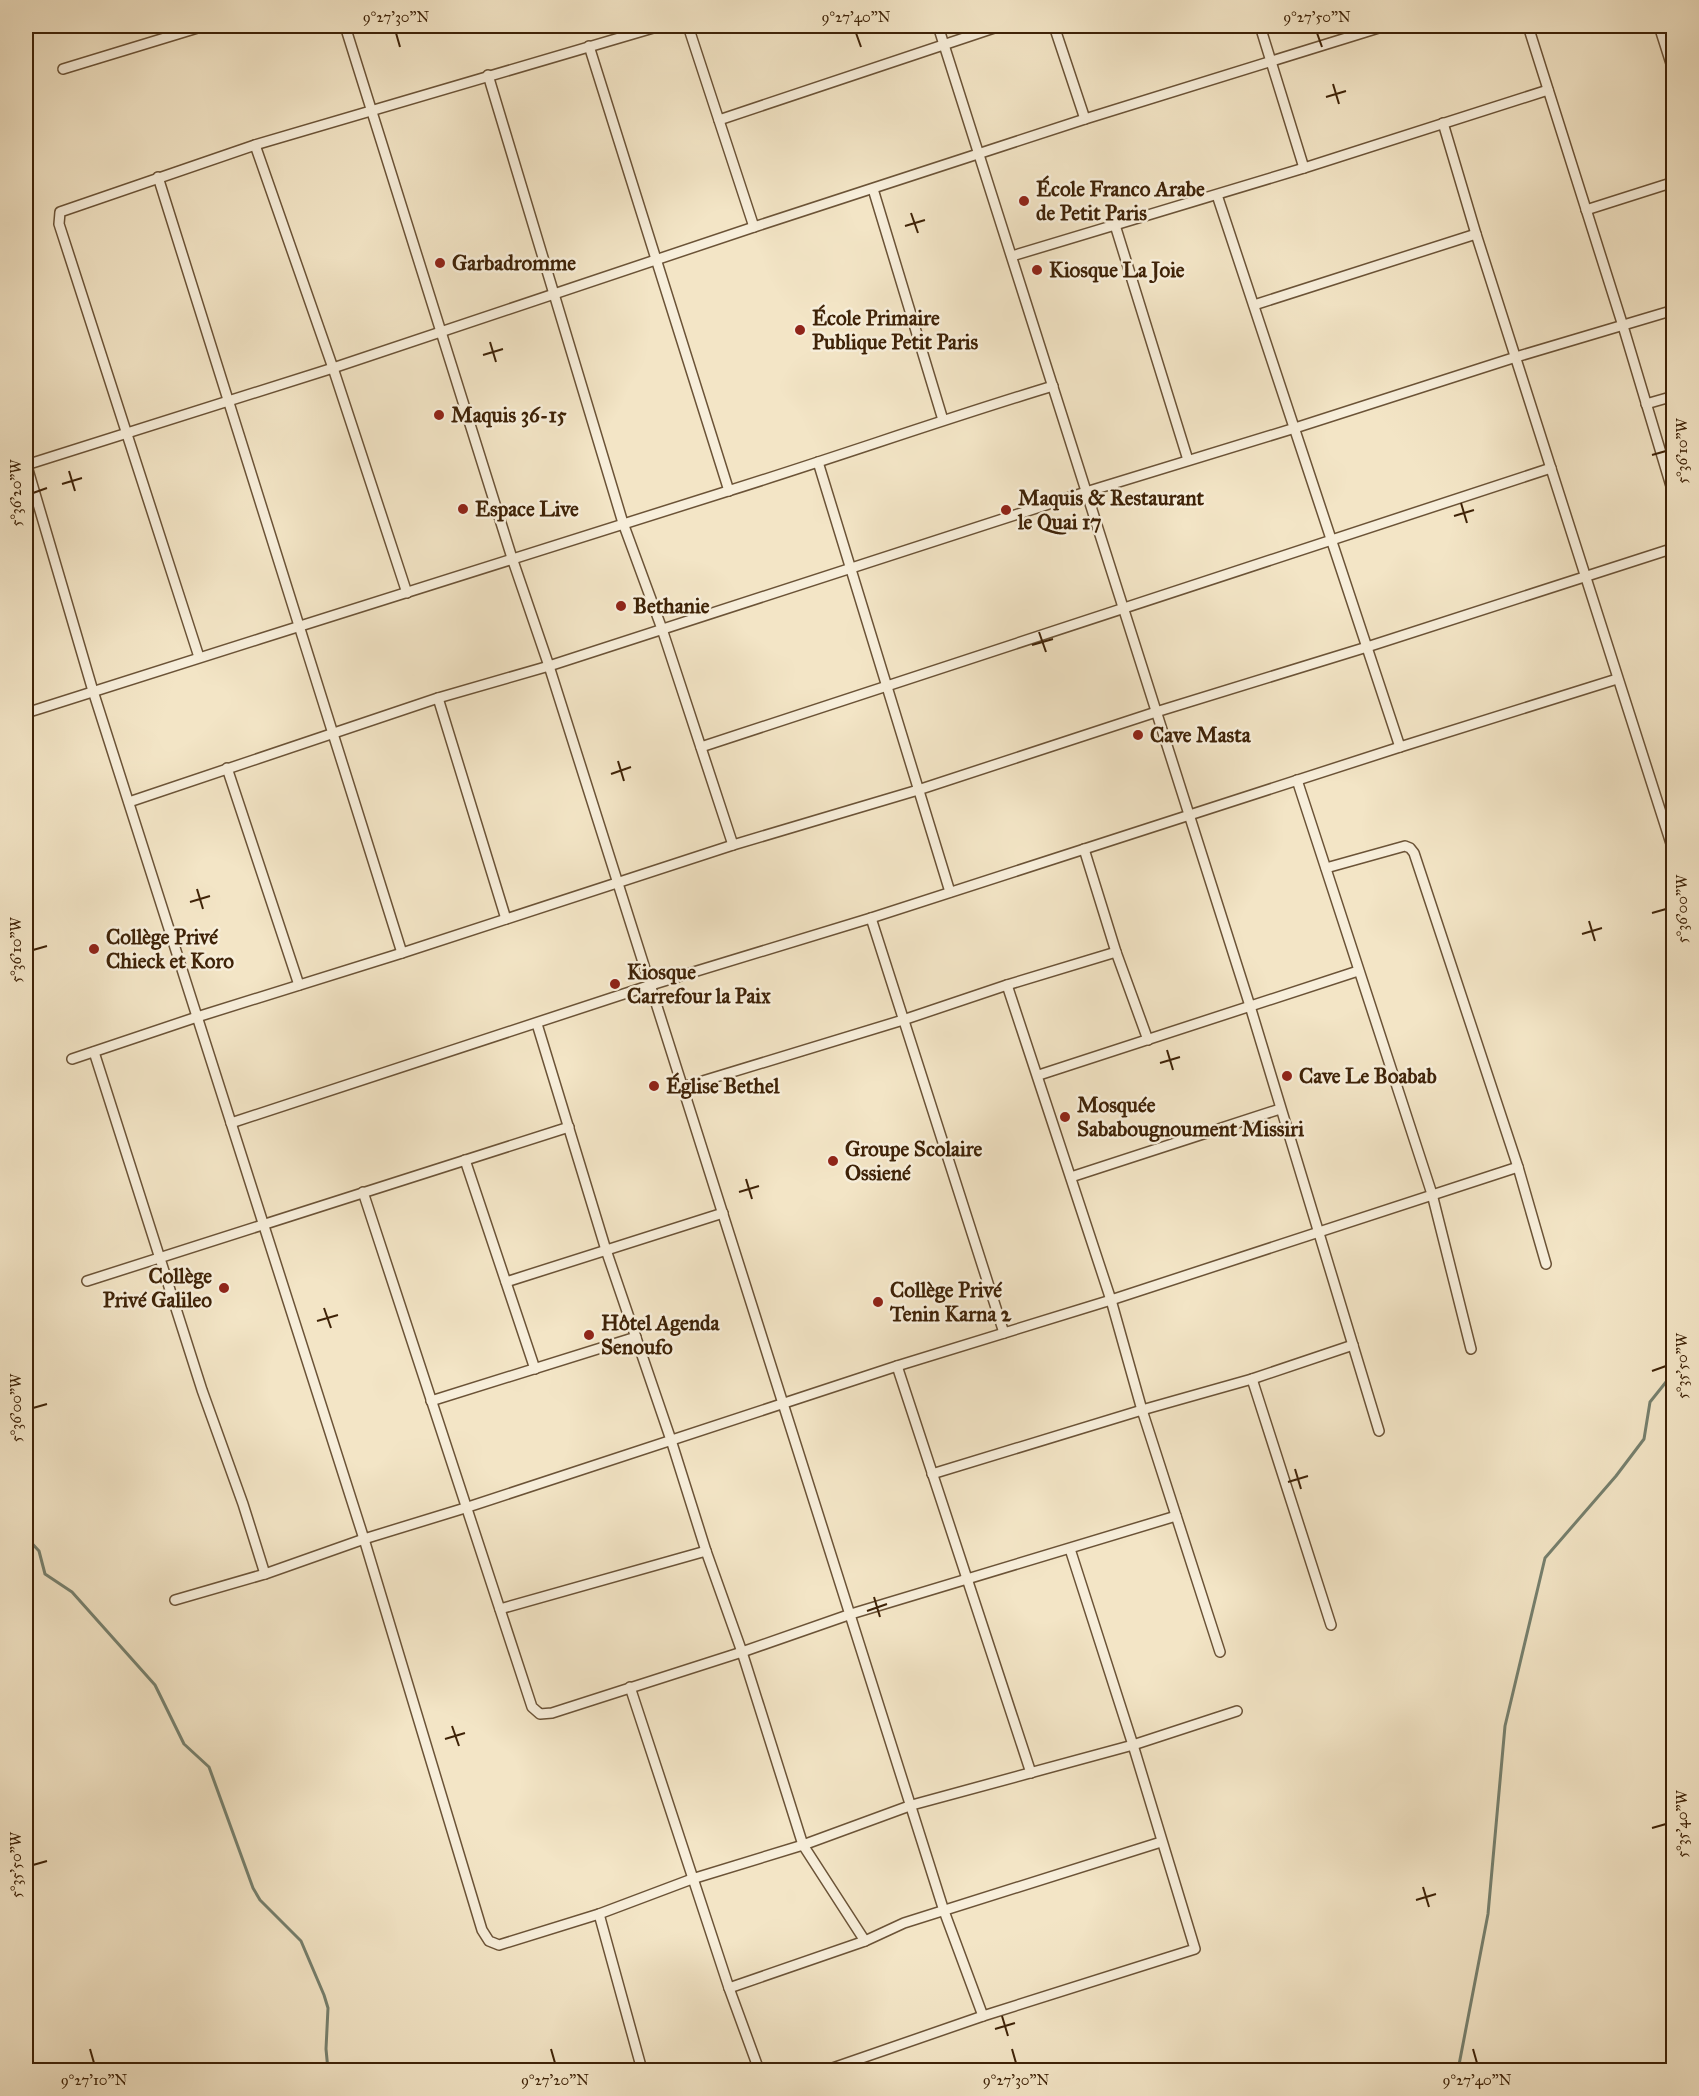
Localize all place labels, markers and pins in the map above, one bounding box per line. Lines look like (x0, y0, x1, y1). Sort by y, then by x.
place label: École Franco Arabe de Petit Paris (1036, 175, 1205, 226)
marker: École Franco Arabe de Petit Paris (1017, 194, 1031, 208)
place label: Garbadromme (452, 250, 576, 276)
marker: Garbadromme (433, 256, 447, 270)
place label: Kiosque La Joie (1049, 257, 1185, 284)
marker: Kiosque La Joie (1030, 263, 1044, 277)
place label: École Primaire Publique Petit Paris (812, 304, 979, 355)
marker: École Primaire Publique Petit Paris (793, 323, 807, 337)
place label: Maquis 36-15 (451, 402, 567, 428)
marker: Maquis 36-15 (432, 408, 446, 422)
place label: Maquis & Restaurant le Quai 17 (1017, 485, 1205, 535)
place label: Espace Live (475, 496, 579, 522)
marker: Espace Live (456, 502, 470, 516)
marker: Maquis & Restaurant le Quai 17 (999, 503, 1013, 517)
place label: Bethanie (633, 593, 710, 619)
marker: Bethanie (614, 599, 628, 613)
place label: Cave Masta (1150, 722, 1252, 748)
marker: Cave Masta (1131, 728, 1145, 742)
place label: Collège Privé Chieck et Koro (106, 924, 234, 974)
marker: Collège Privé Chieck et Koro (87, 942, 101, 956)
place label: Kiosque Carrefour la Paix (627, 959, 771, 1009)
marker: Kiosque Carrefour la Paix (608, 977, 622, 991)
place label: Cave Le Boabab (1299, 1063, 1437, 1089)
marker: Cave Le Boabab (1280, 1069, 1294, 1083)
place label: Église Bethel (666, 1072, 781, 1099)
marker: Église Bethel (647, 1079, 661, 1093)
place label: Mosquée Sababougnoument Missiri (1077, 1092, 1304, 1142)
marker: Mosquée Sababougnoument Missiri (1058, 1110, 1072, 1124)
place label: Groupe Scolaire Ossiené (845, 1136, 982, 1186)
marker: Groupe Scolaire Ossiené (826, 1154, 840, 1168)
place label: Collège Privé Galileo (103, 1263, 212, 1313)
place label: Collège Privé Tenin Karna 2 (889, 1277, 1012, 1327)
marker: Collège Privé Galileo (217, 1281, 231, 1295)
marker: Collège Privé Tenin Karna 2 (871, 1295, 885, 1309)
place label: Hôtel Agenda Senoufo (601, 1310, 721, 1360)
marker: Hôtel Agenda Senoufo (582, 1328, 596, 1342)

